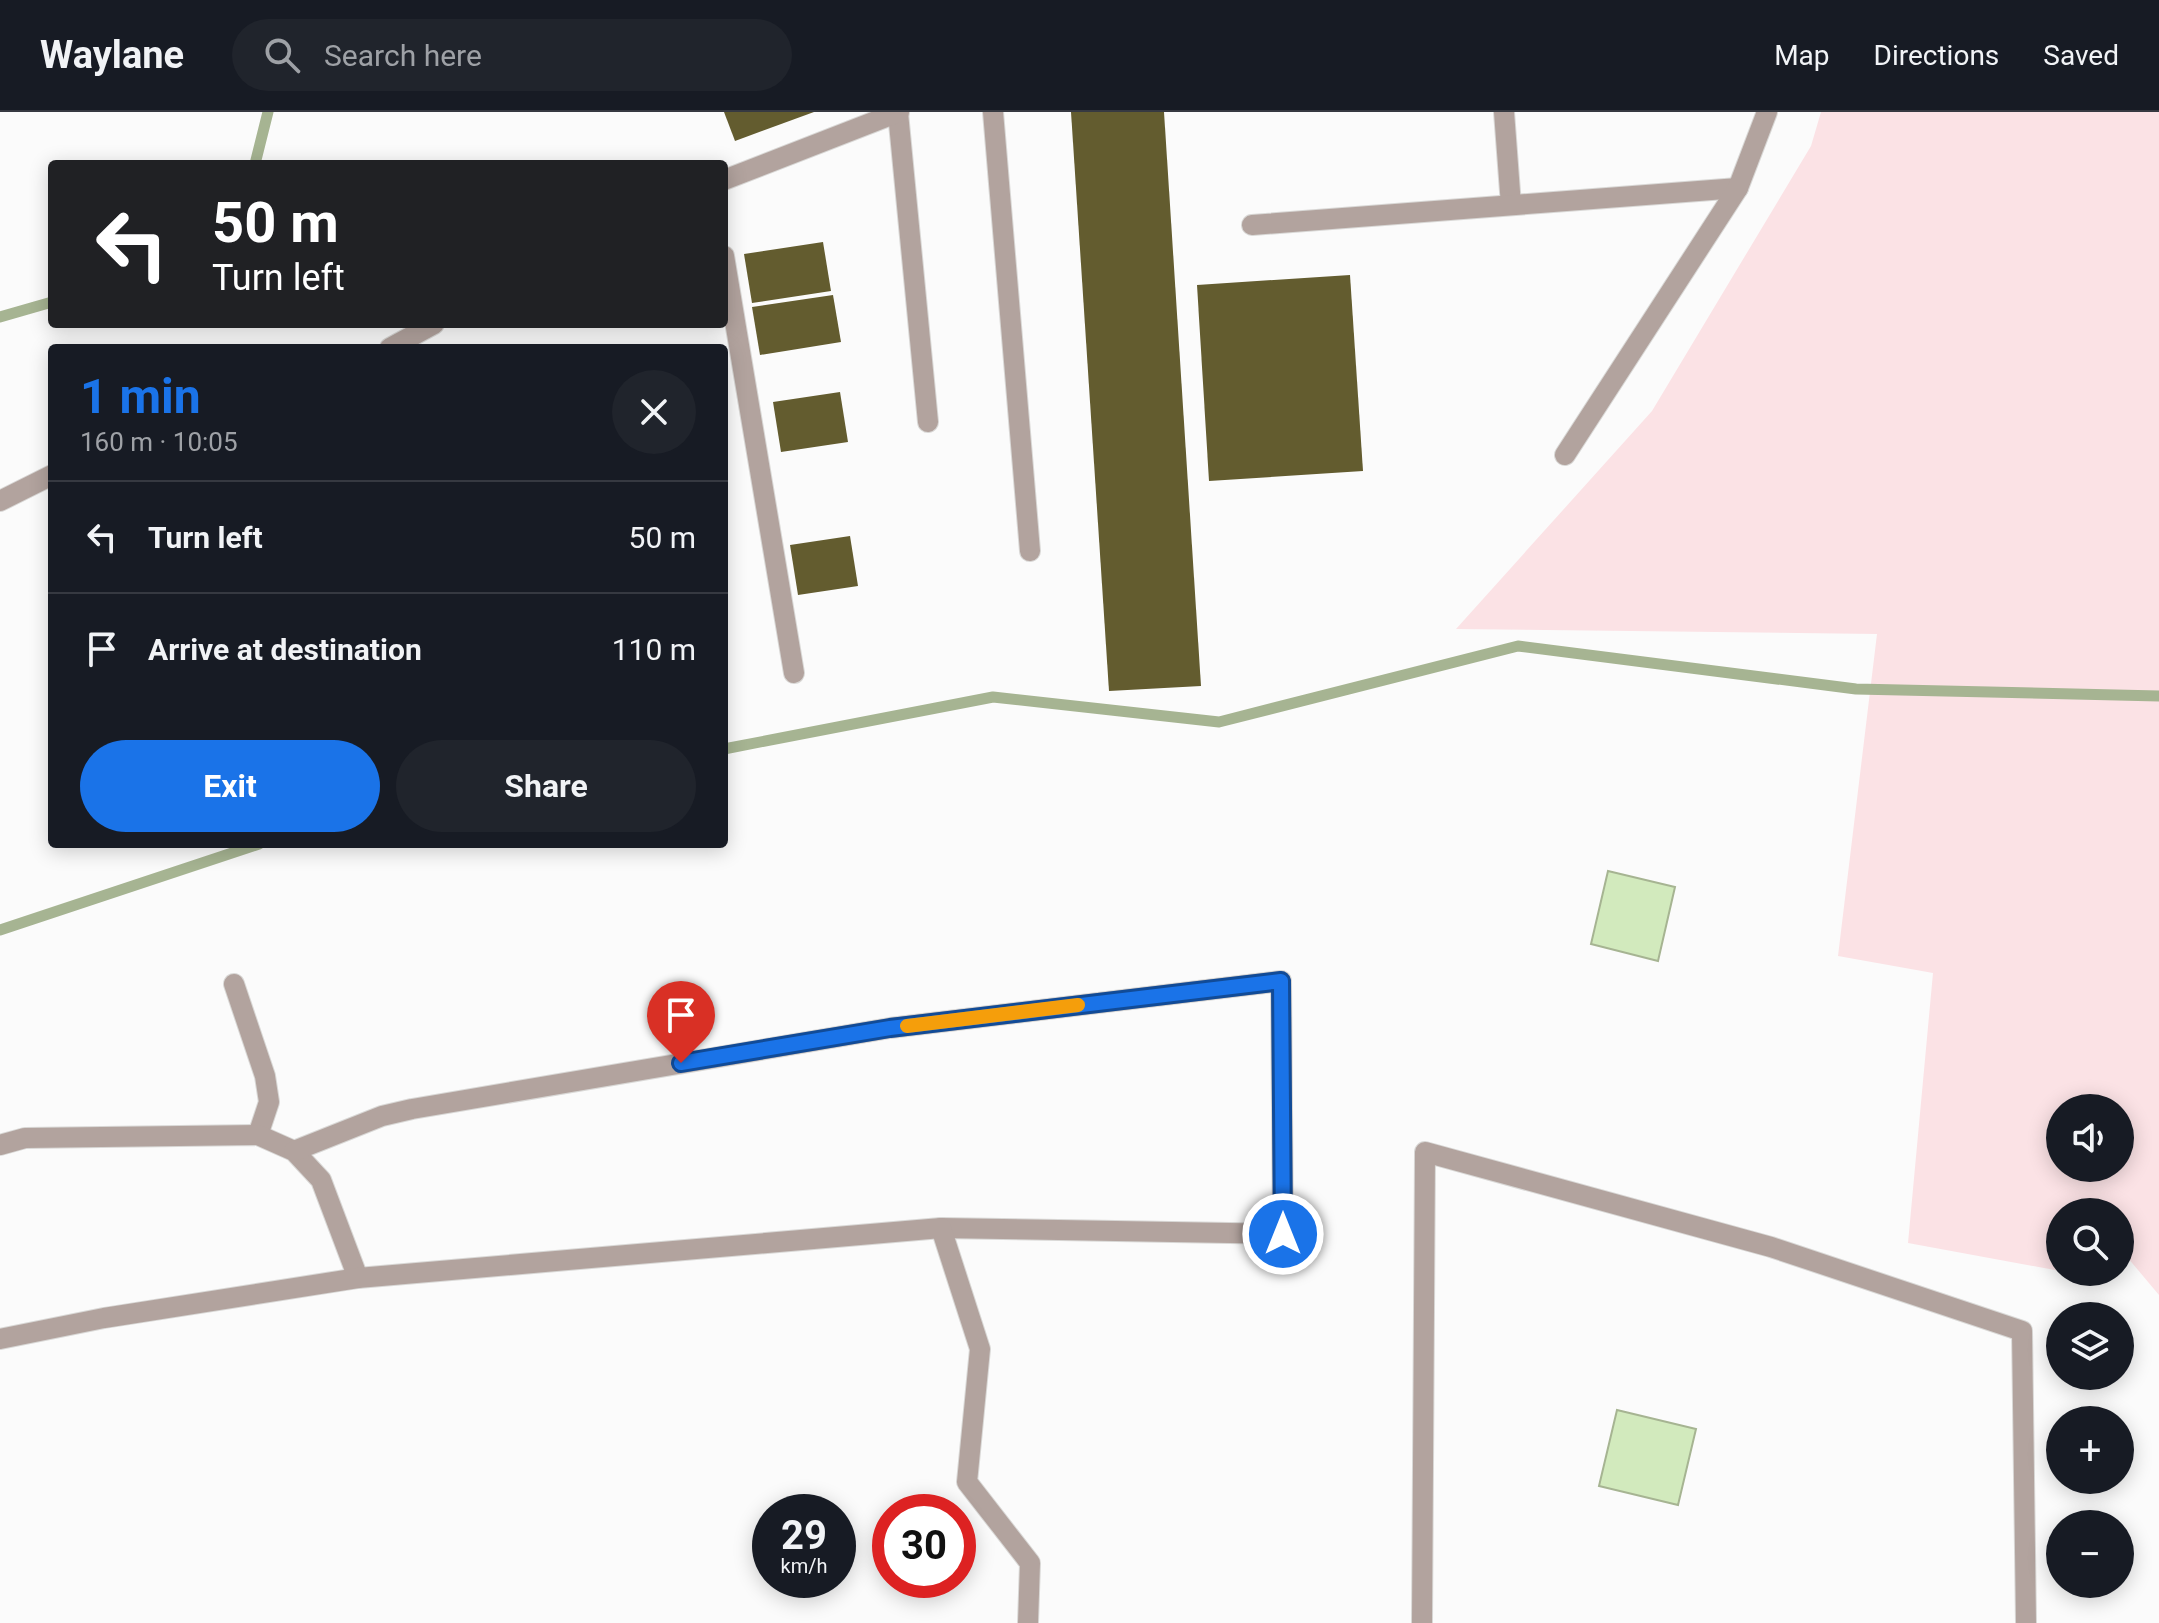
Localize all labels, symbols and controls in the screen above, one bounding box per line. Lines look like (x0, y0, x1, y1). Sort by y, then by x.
search box (232, 19, 792, 91)
text: Waylane (40, 33, 184, 77)
icon: search (260, 33, 304, 77)
text: Search here (324, 38, 482, 73)
text: Map (1774, 39, 1830, 72)
text: Directions (1874, 39, 1999, 72)
text: Saved (2043, 39, 2119, 72)
text: 50 m (212, 190, 339, 256)
icon: left (80, 192, 184, 296)
text: Turn left (212, 257, 345, 299)
text: 1 min (80, 368, 201, 425)
button: close (612, 370, 696, 454)
text: 160 m · 10:05 (80, 427, 238, 457)
icon: left (80, 515, 124, 559)
text: Turn left (148, 520, 263, 555)
text: 50 m (629, 520, 696, 555)
icon: arrive (80, 627, 124, 671)
text: Arrive at destination (148, 632, 422, 667)
text: 110 m (612, 632, 696, 667)
button: Exit (80, 740, 380, 832)
button: Share (396, 740, 696, 832)
pin (647, 981, 715, 1063)
icon: arrive (659, 993, 703, 1037)
map controls (2046, 1094, 2134, 1598)
button: sound (2046, 1094, 2134, 1182)
position arrow (1241, 1192, 1325, 1276)
button: search (2046, 1198, 2134, 1286)
button: layers (2046, 1302, 2134, 1390)
button: + (2046, 1406, 2134, 1494)
speed limit sign: 30 (872, 1494, 976, 1598)
button: − (2046, 1510, 2134, 1598)
text: 29 (781, 1512, 827, 1559)
text: km/h (781, 1554, 827, 1578)

